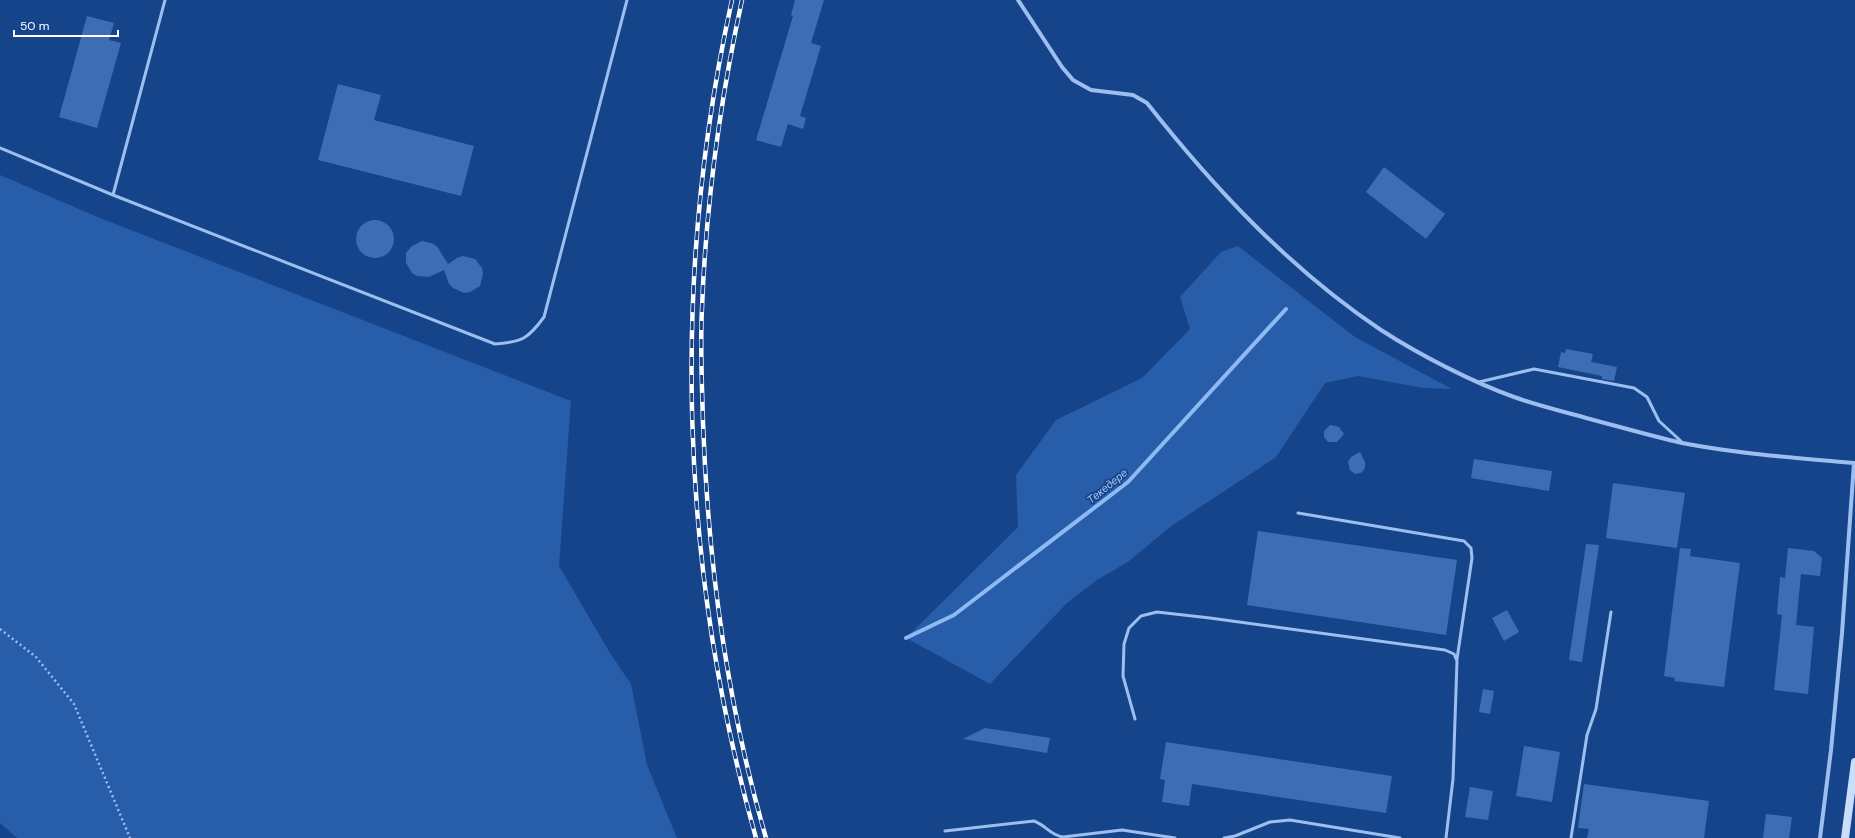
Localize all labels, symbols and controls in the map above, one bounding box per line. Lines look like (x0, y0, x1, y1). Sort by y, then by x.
scale bar (14, 12, 118, 38)
text: 50 m (20, 18, 49, 34)
water label: Текедере (1084, 465, 1130, 507)

